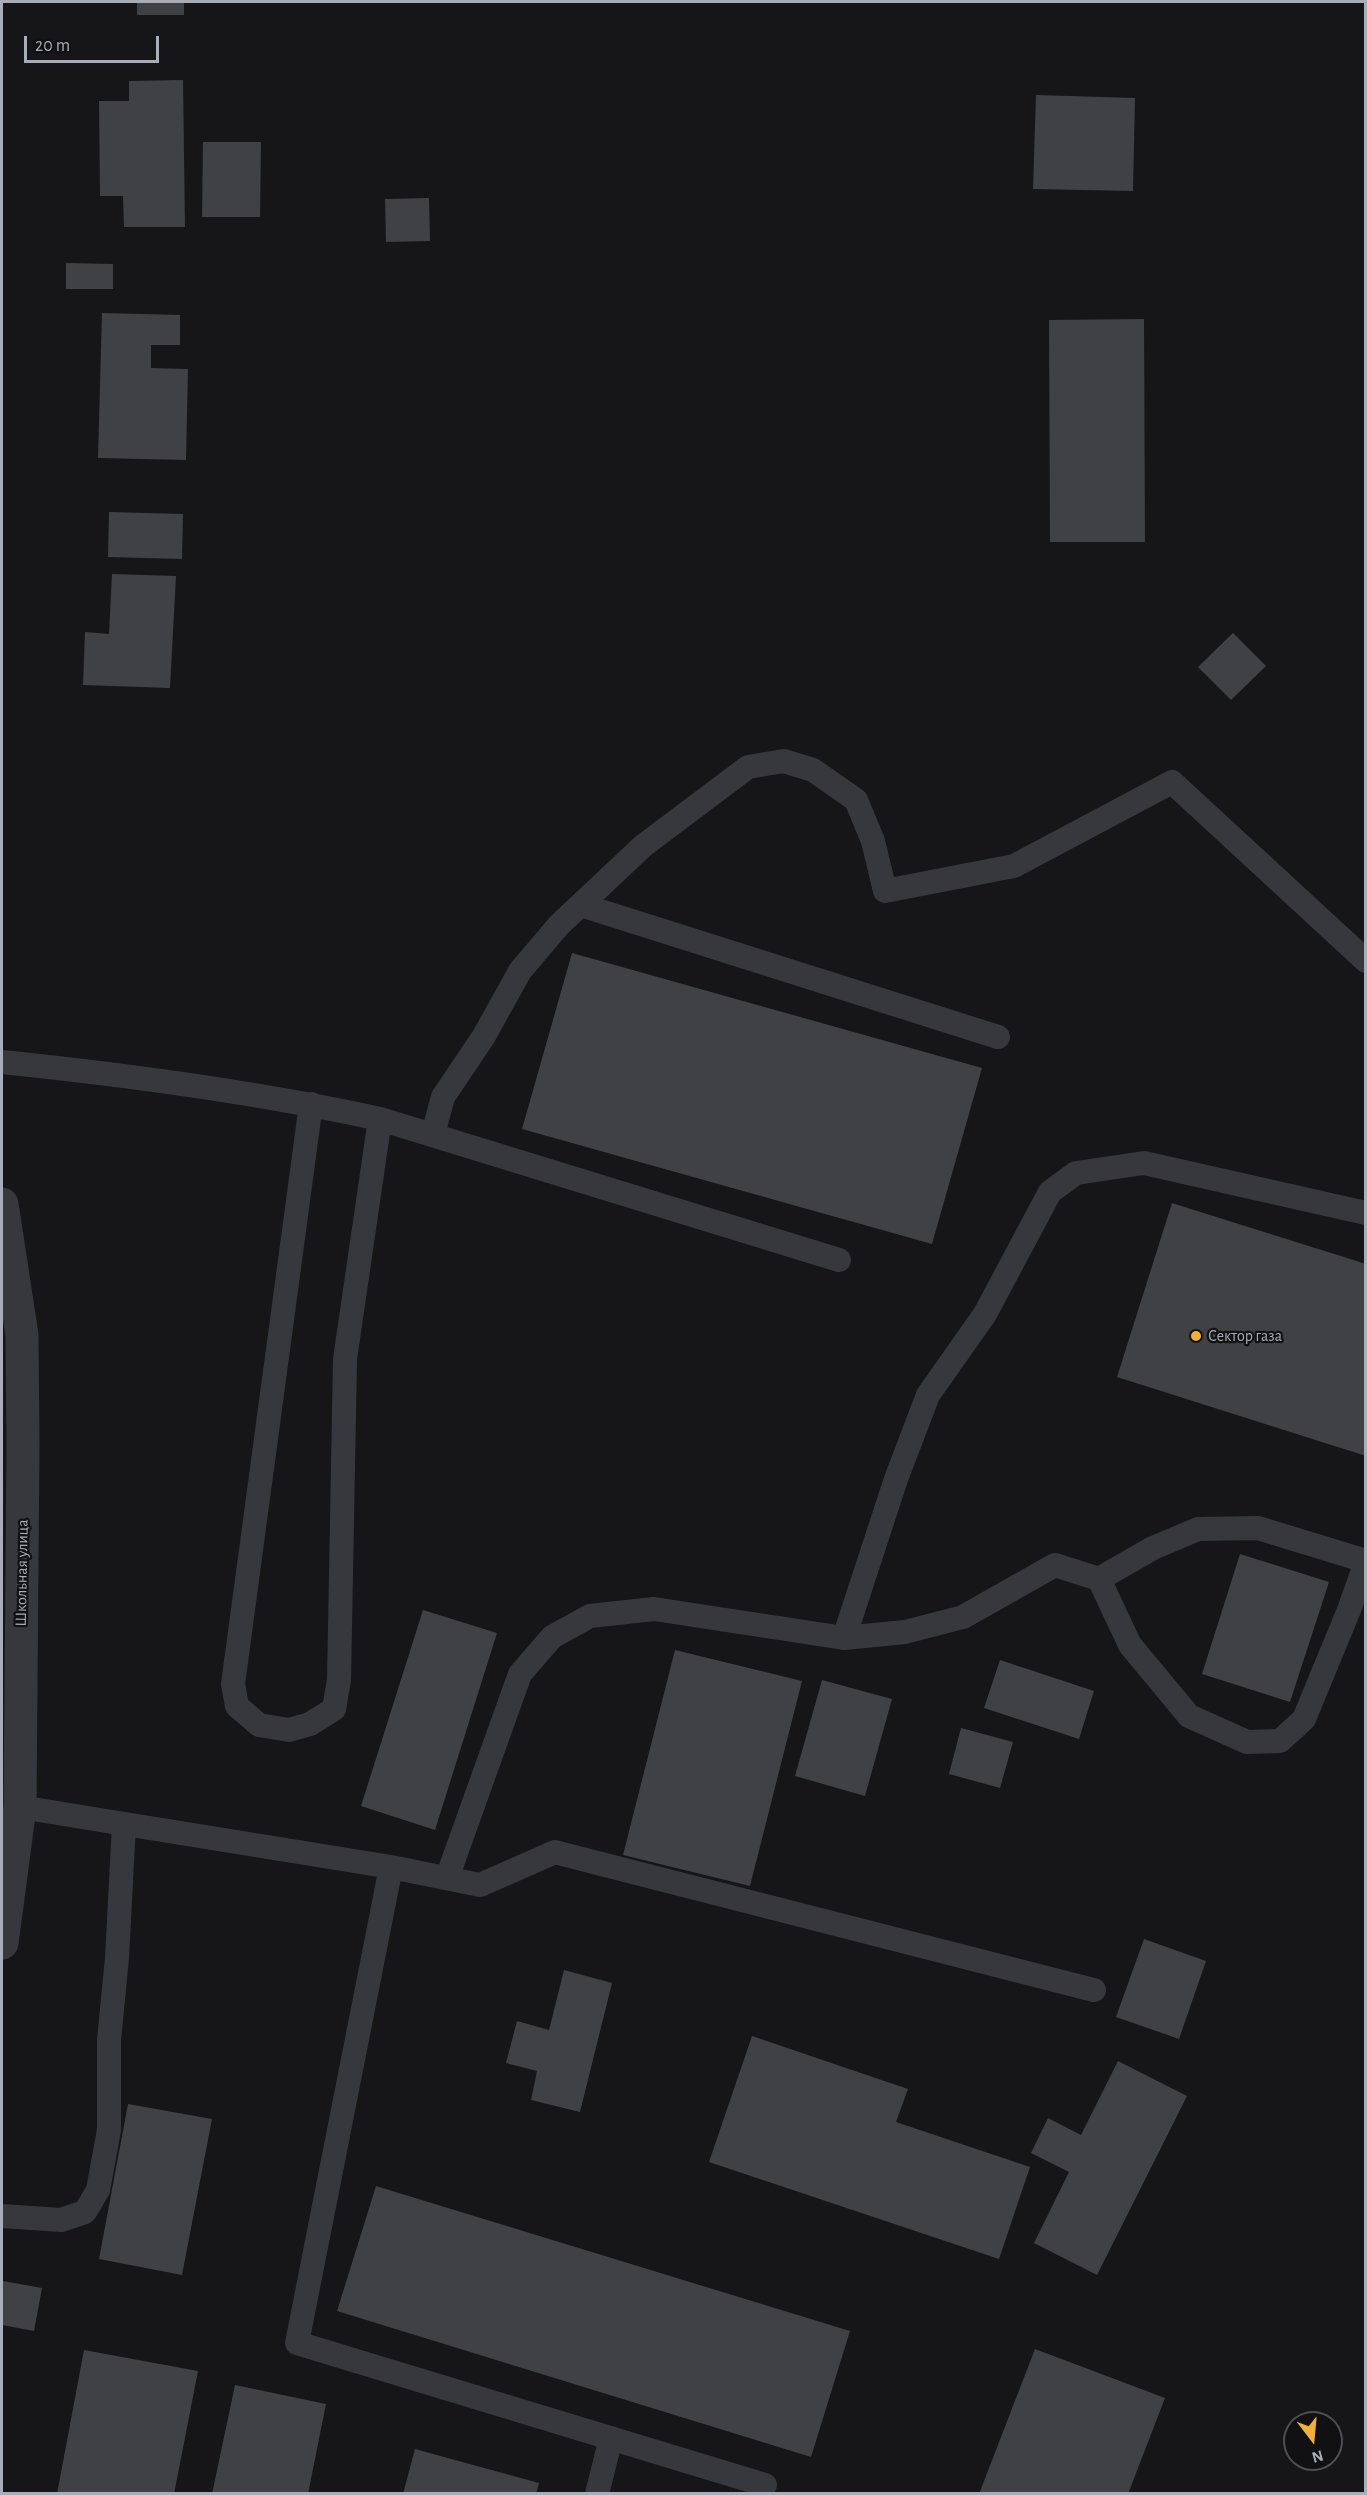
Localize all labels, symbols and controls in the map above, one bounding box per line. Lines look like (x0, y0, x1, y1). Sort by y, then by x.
scale bar (27, 24, 162, 62)
text: 20 m (35, 37, 70, 55)
place label: Сектор газа (1208, 1326, 1282, 1346)
marker: Сектор газа (1189, 1329, 1203, 1343)
street label: Школьная улица (11, 1519, 33, 1627)
north arrow (1283, 2411, 1343, 2471)
text: N (1310, 2447, 1325, 2466)

